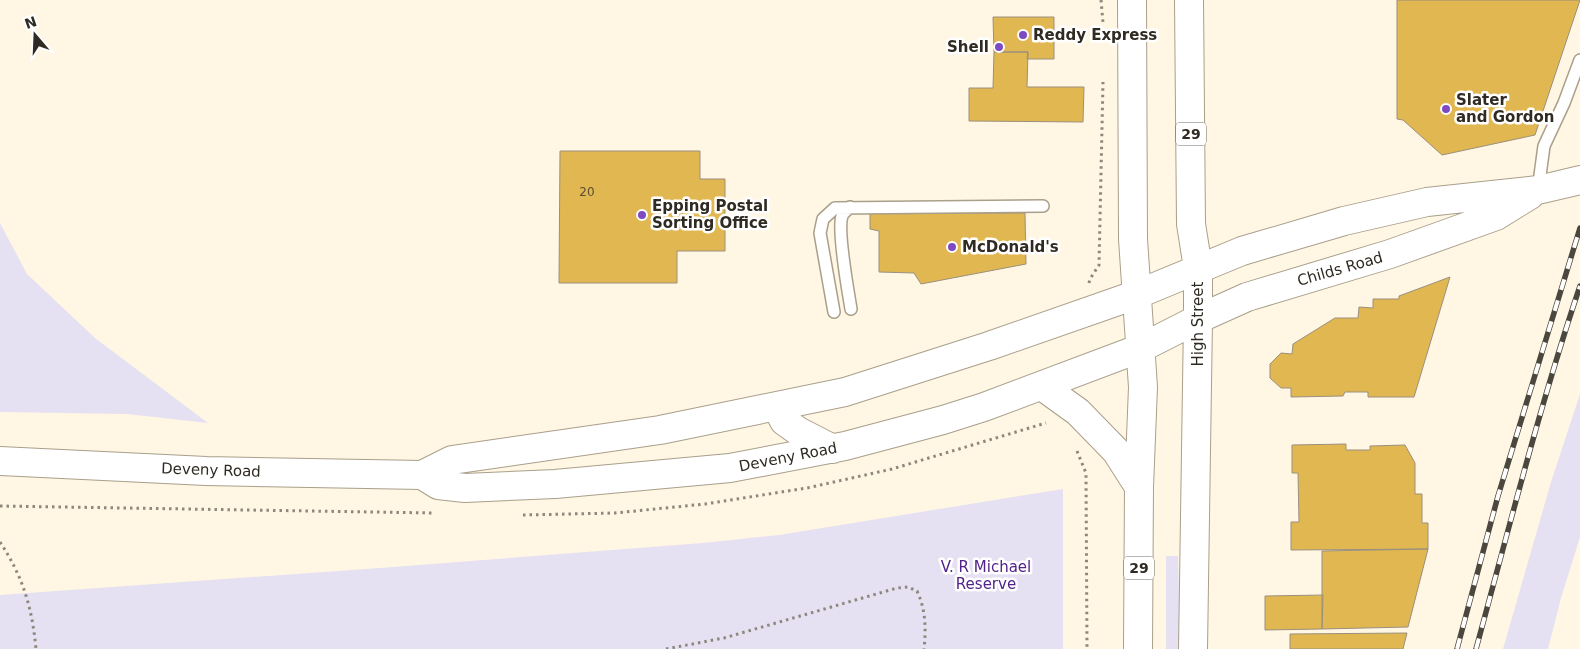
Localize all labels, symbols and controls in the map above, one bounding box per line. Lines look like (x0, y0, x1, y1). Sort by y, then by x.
north arrow (10, 10, 60, 60)
text: N (23, 13, 39, 32)
place label: Reddy Express (1033, 26, 1157, 44)
marker: Reddy Express (1017, 29, 1029, 41)
place label: Shell (947, 38, 989, 56)
marker: Shell (993, 41, 1005, 53)
place label: Slater and Gordon (1456, 91, 1555, 126)
marker: Slater and Gordon (1440, 103, 1452, 115)
road number: 29 (1176, 122, 1206, 146)
house number: 20 (579, 185, 595, 199)
place label: Epping Postal Sorting Office (652, 197, 768, 232)
marker: Epping Postal Sorting Office (636, 209, 648, 221)
place label: McDonald's (962, 238, 1059, 256)
marker: McDonald's (946, 241, 958, 253)
street label: Childs Road (1295, 248, 1385, 290)
street label: High Street (1189, 281, 1207, 366)
street label: Deveny Road (737, 439, 839, 475)
street label: Deveny Road (161, 459, 261, 481)
road number: 29 (1124, 556, 1154, 580)
park label: V. R Michael Reserve (941, 558, 1031, 593)

